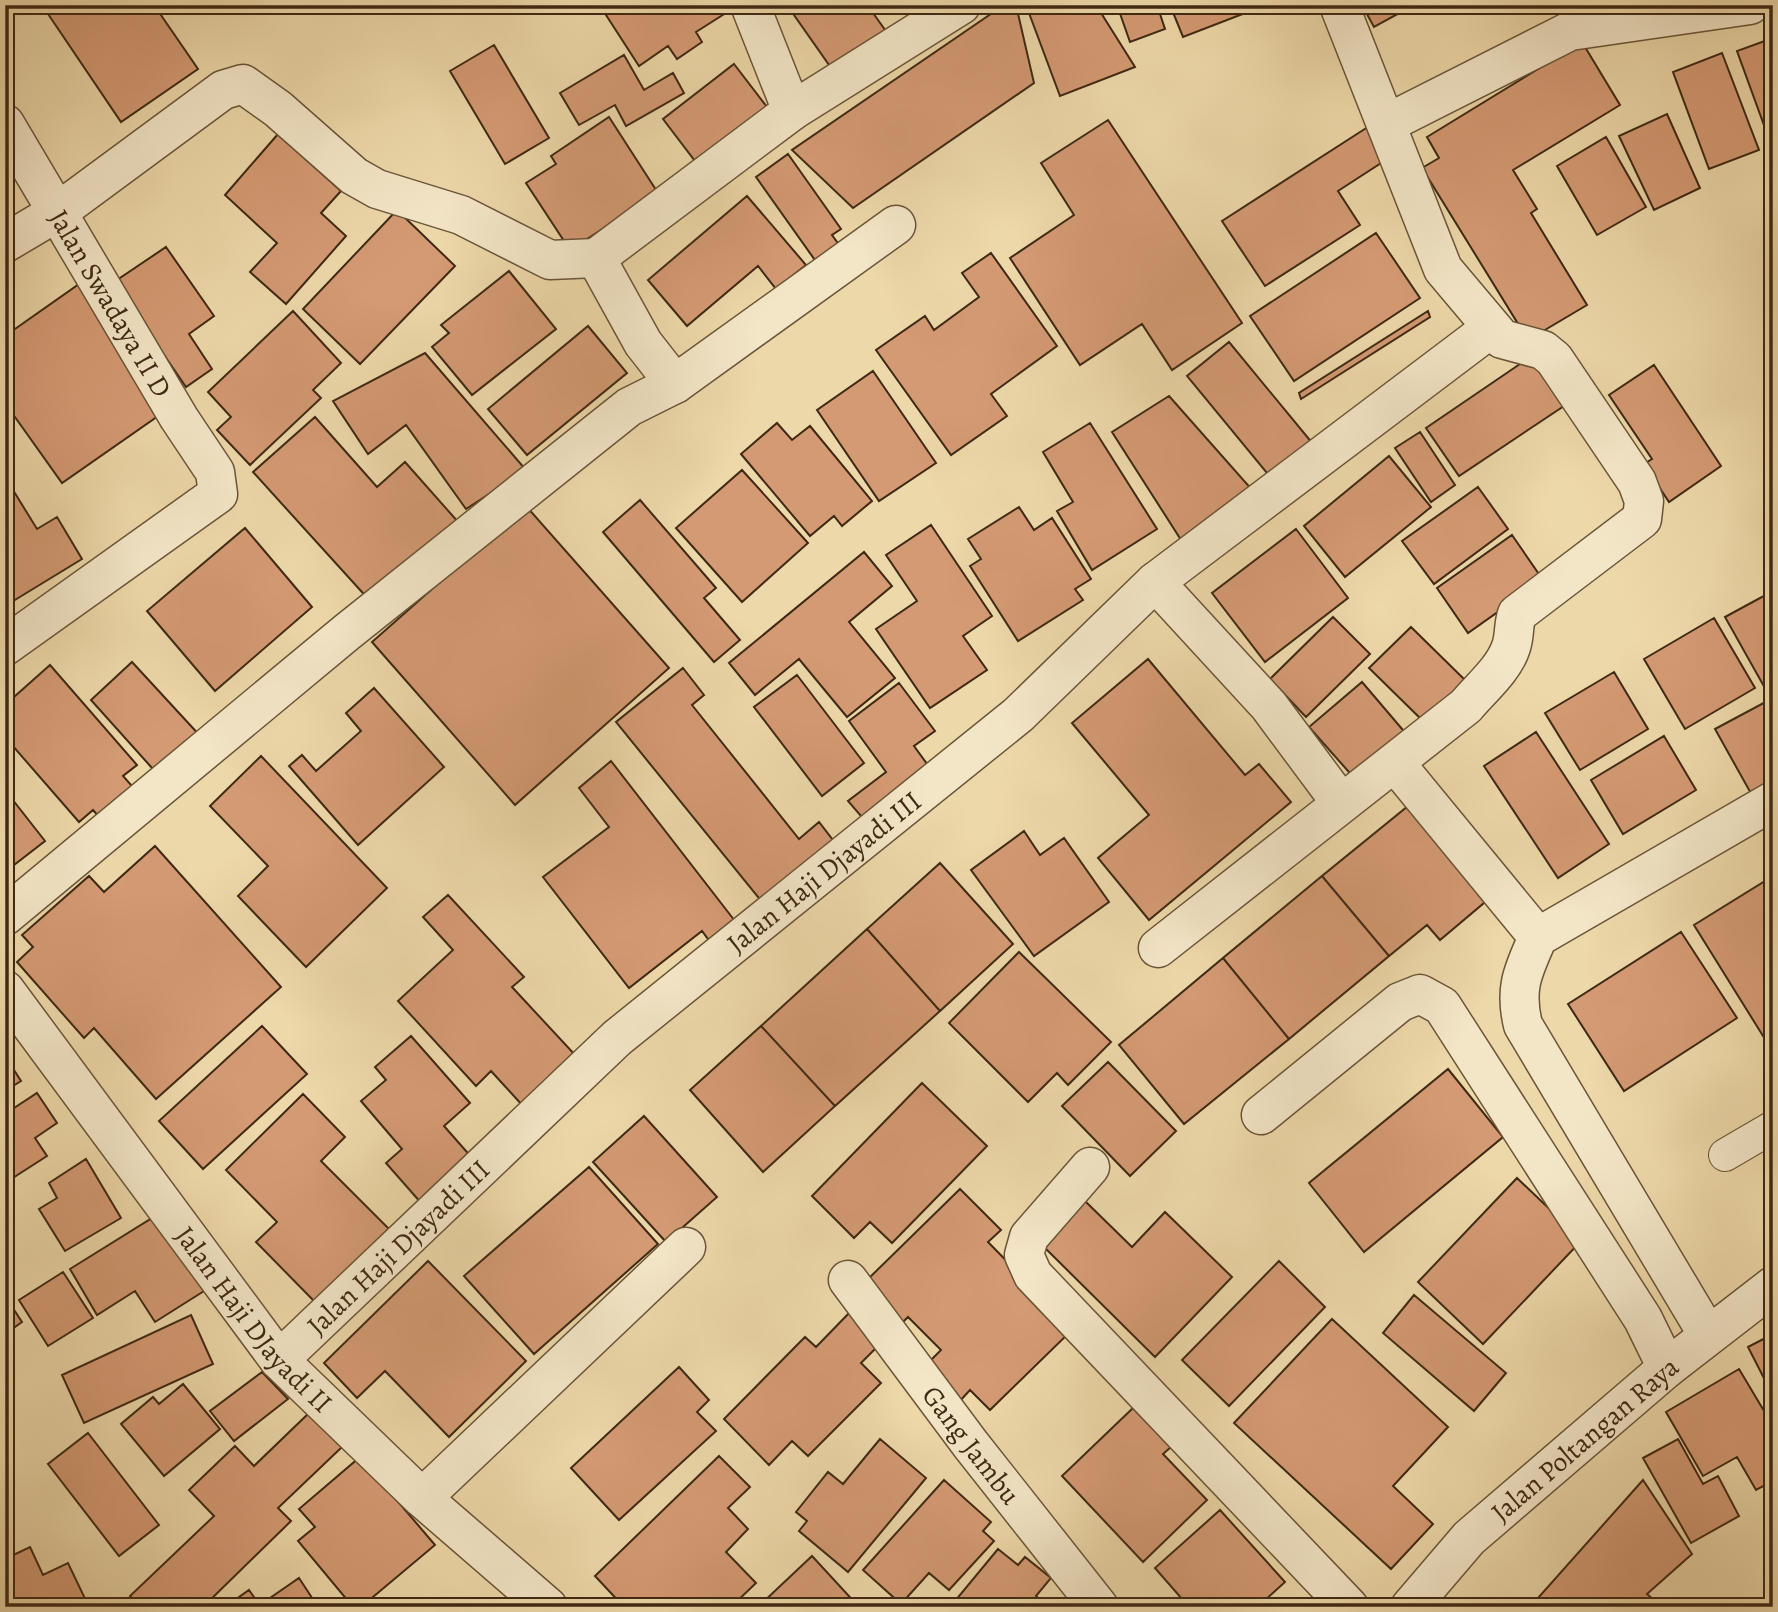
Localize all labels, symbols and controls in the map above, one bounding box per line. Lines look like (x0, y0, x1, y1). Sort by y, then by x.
street label: Jalan Swadaya II D (40, 202, 181, 405)
street label: Jalan Haji Djayadi III (719, 783, 929, 962)
street label: Jalan Haji Djayadi III (299, 1151, 498, 1344)
street label: Jalan Haji DJayadi II (166, 1219, 340, 1422)
street label: Jalan Poltangan Raya (1483, 1348, 1687, 1531)
street label: Gang Jambu (913, 1378, 1029, 1513)

